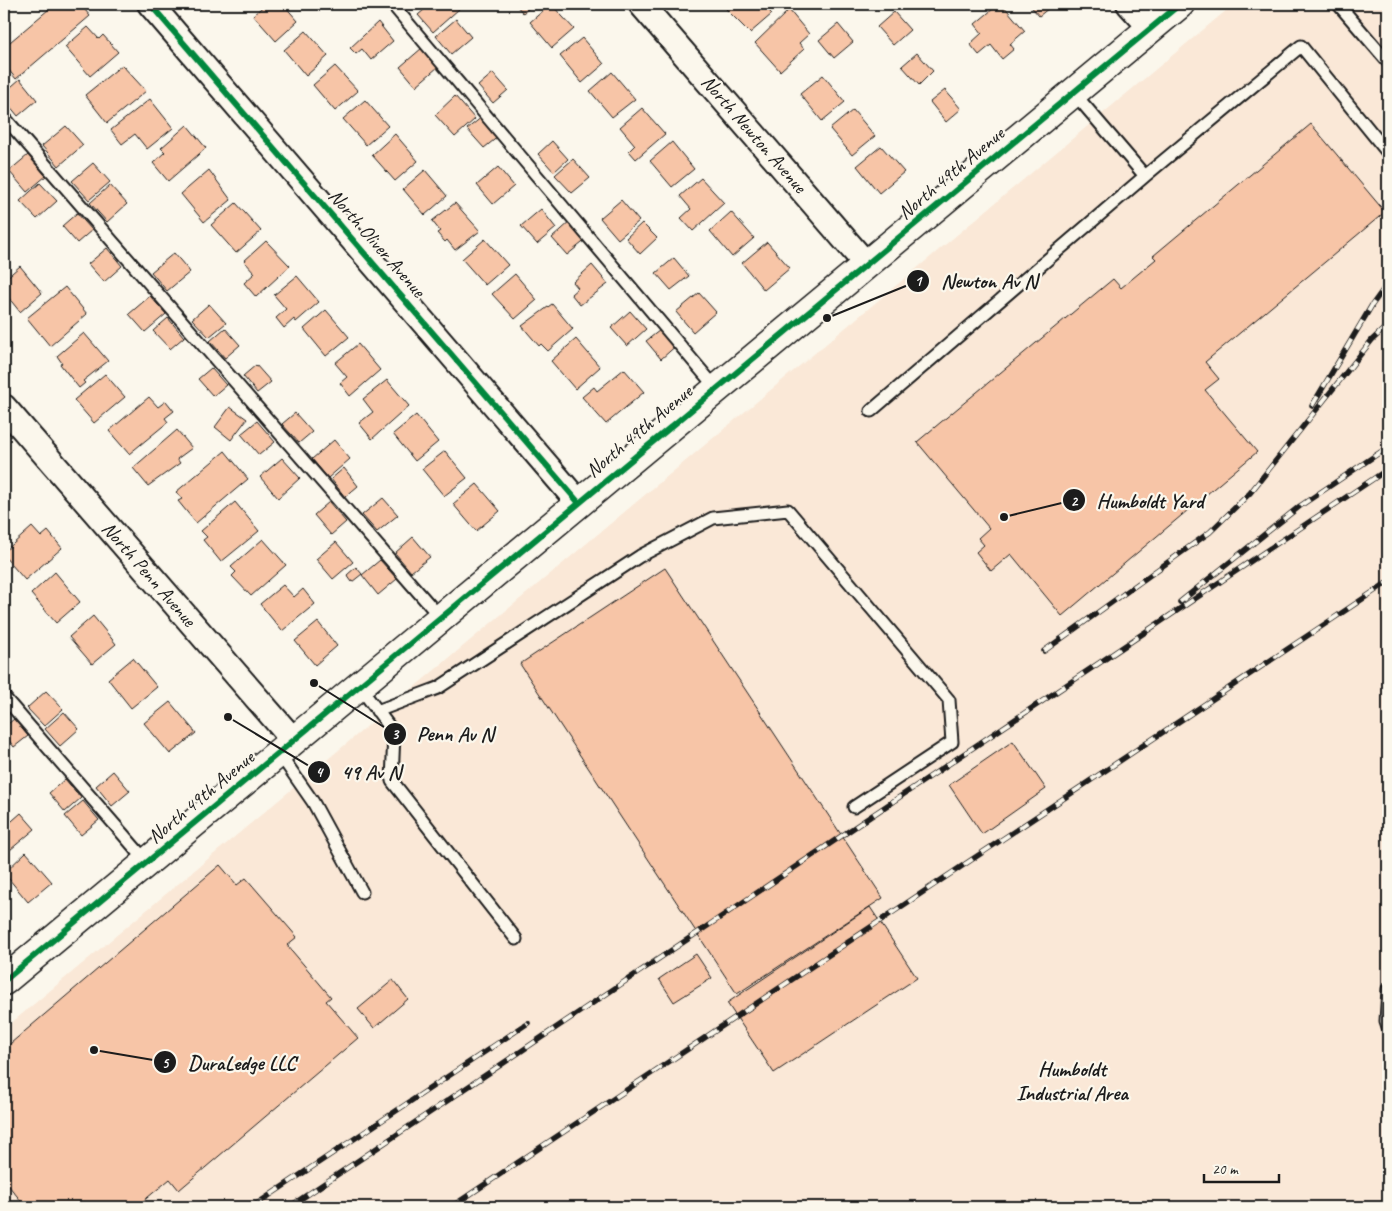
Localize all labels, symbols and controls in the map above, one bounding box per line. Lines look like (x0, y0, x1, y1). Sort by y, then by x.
street label: North Newton Avenue (696, 70, 813, 199)
street label: North 49th Avenue (893, 120, 1011, 225)
street label: North Oliver Avenue (323, 184, 432, 303)
callout: Newton Av N (906, 263, 1047, 299)
text: Newton Av N (941, 268, 1041, 294)
text: 1 (915, 272, 924, 291)
street label: North 49th Avenue (581, 378, 699, 483)
callout: Humboldt Yard (1062, 482, 1214, 518)
text: Humboldt Yard (1097, 488, 1207, 514)
text: 2 (1071, 492, 1079, 511)
street label: North Penn Avenue (97, 516, 202, 633)
callout: Penn Av N (382, 716, 503, 752)
text: Penn Av N (417, 721, 497, 747)
text: 3 (392, 725, 400, 744)
street label: North 49th Avenue (143, 744, 261, 849)
callout: 49 Av N (307, 754, 411, 790)
text: 49 Av N (341, 759, 405, 785)
text: 4 (316, 763, 325, 782)
callout: DuraLedge LLC (153, 1044, 306, 1080)
text: DuraLedge LLC (188, 1050, 300, 1076)
text: 5 (162, 1054, 170, 1073)
district label: Humboldt Industrial Area (1016, 1056, 1129, 1106)
scale bar (1204, 1151, 1280, 1183)
text: 20 m (1212, 1160, 1239, 1179)

